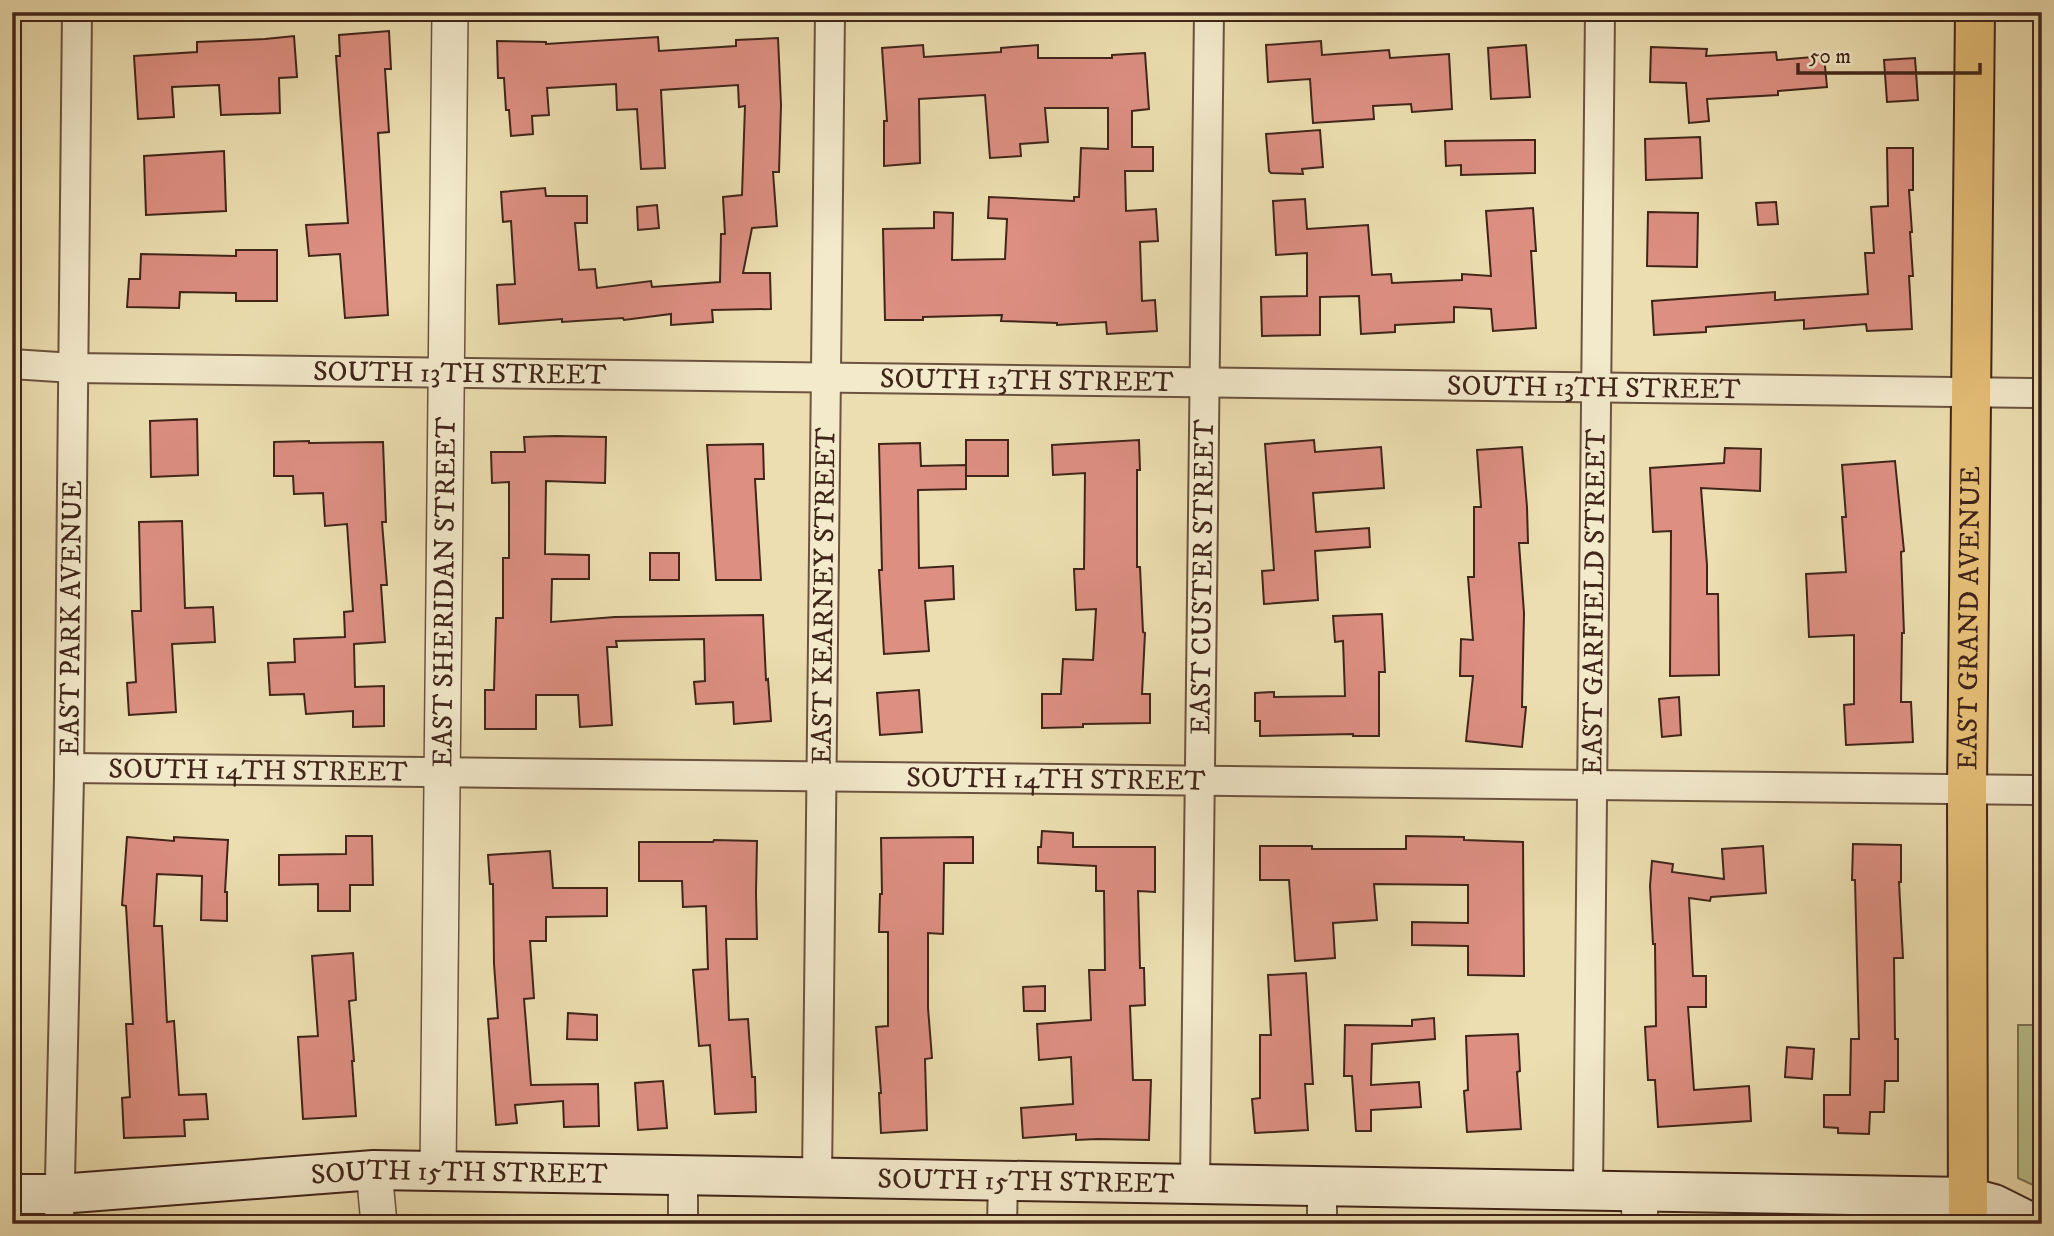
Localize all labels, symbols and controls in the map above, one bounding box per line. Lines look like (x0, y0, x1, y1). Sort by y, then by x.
scale bar (1798, 32, 1980, 76)
text: 50 m (1809, 44, 1851, 70)
street label: SOUTH 13TH STREET (313, 354, 607, 392)
street label: SOUTH 13TH STREET (880, 361, 1174, 399)
street label: SOUTH 13TH STREET (1447, 368, 1741, 407)
street label: EAST SHERIDAN STREET (425, 417, 463, 767)
street label: EAST CUSTER STREET (1183, 419, 1222, 735)
street label: EAST KEARNEY STREET (804, 427, 843, 765)
street label: EAST GARFIELD STREET (1575, 429, 1613, 776)
street label: EAST GRAND AVENUE (1950, 466, 1988, 770)
street label: EAST PARK AVENUE (52, 480, 90, 756)
street label: SOUTH 14TH STREET (108, 751, 408, 789)
street label: SOUTH 14TH STREET (906, 760, 1206, 798)
street label: SOUTH 15TH STREET (309, 1152, 608, 1192)
street label: SOUTH 15TH STREET (877, 1161, 1175, 1201)

